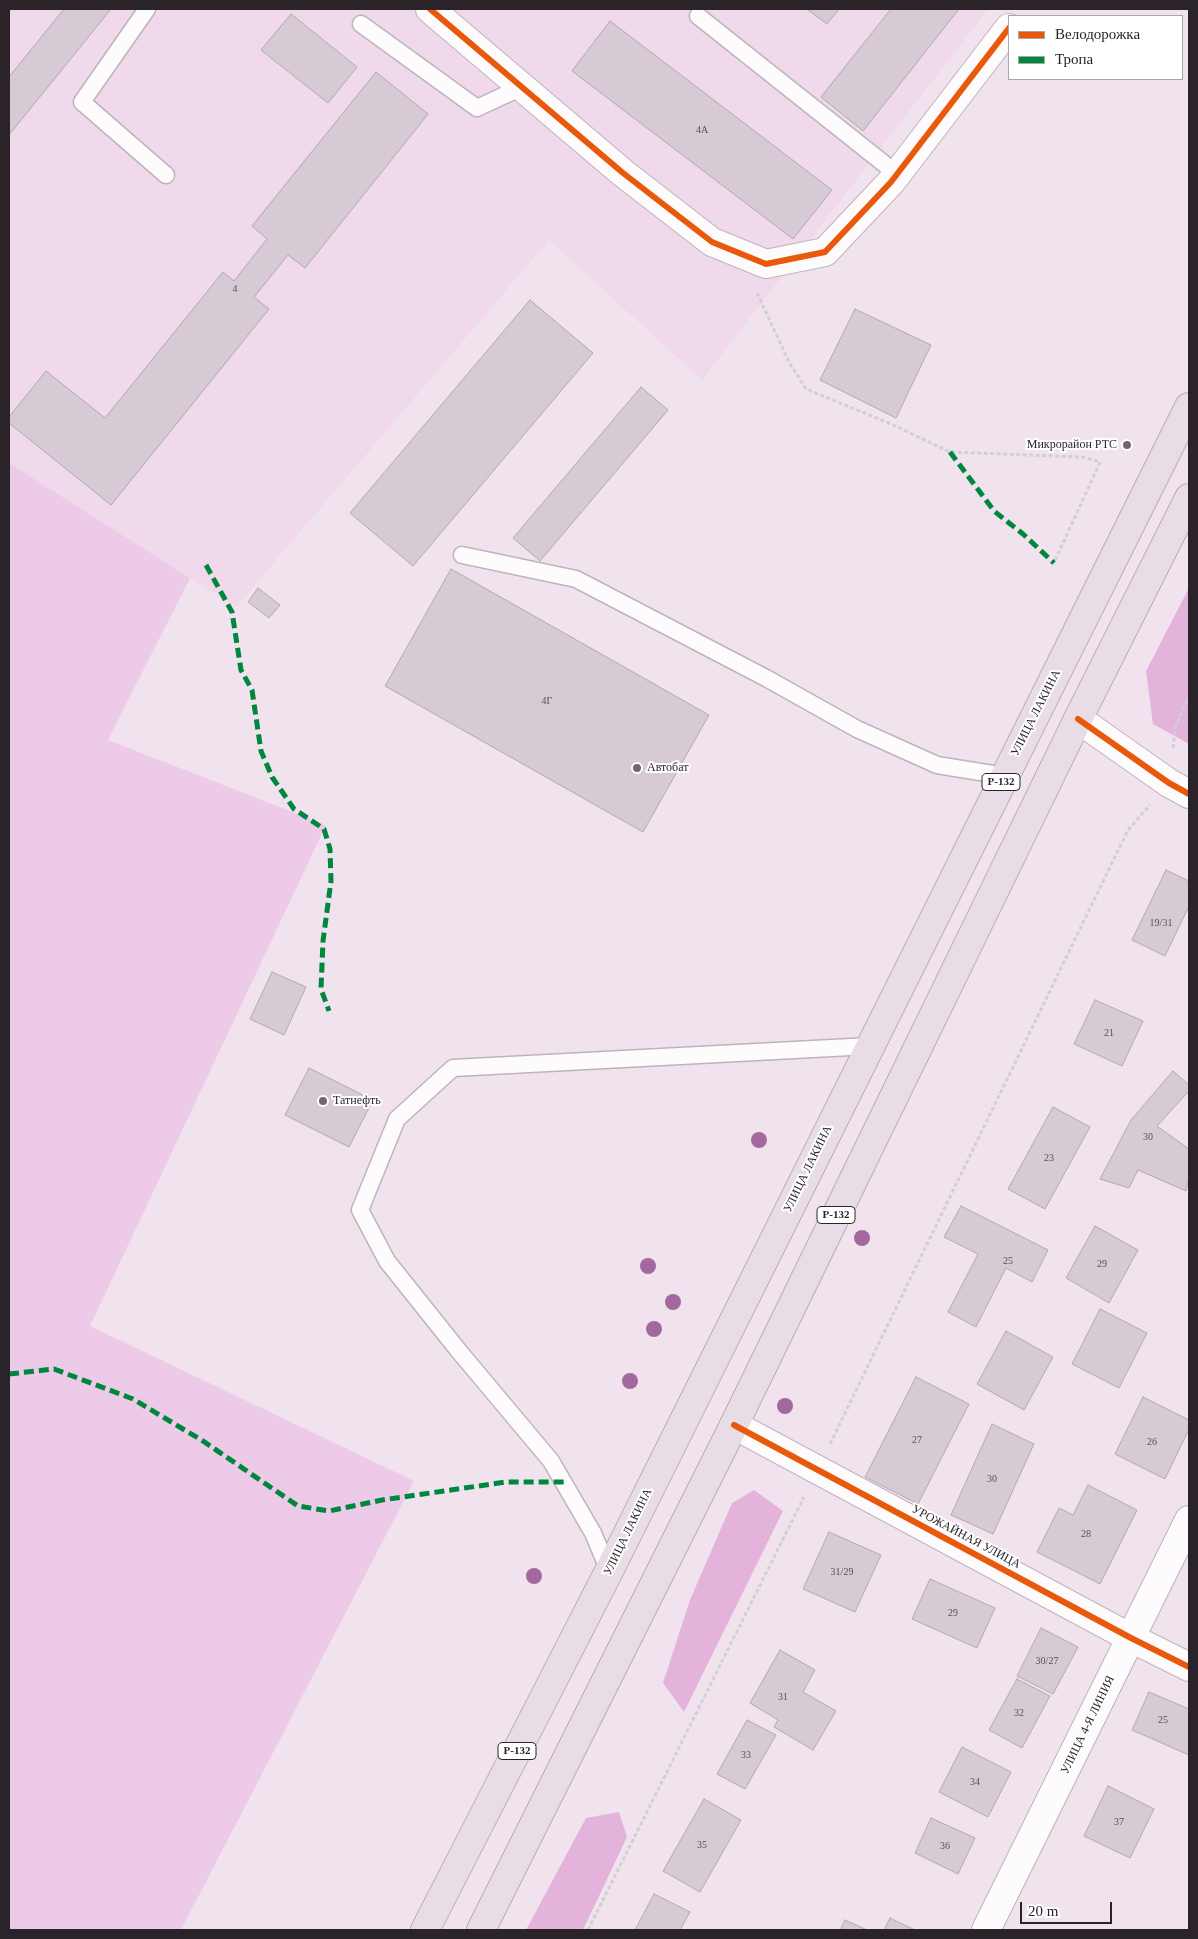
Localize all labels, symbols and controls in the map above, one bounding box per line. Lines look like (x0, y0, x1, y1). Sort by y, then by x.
legend (1008, 15, 1183, 80)
text: Велодорожка (1055, 26, 1140, 42)
text: Тропа (1055, 51, 1093, 67)
house number: 4А (696, 124, 708, 136)
house number: 4 (232, 283, 238, 295)
place label: Микрорайон РТС (1027, 438, 1117, 452)
marker: Микрорайон РТС (1121, 439, 1133, 451)
street label: УЛИЦА ЛАКИНА (1008, 667, 1064, 759)
house number: 4Г (542, 695, 552, 707)
place label: Автобат (647, 761, 688, 775)
marker: Автобат (631, 762, 643, 774)
road number: Р-132 (982, 774, 1020, 790)
house number: 19/31 (1150, 917, 1172, 929)
house number: 21 (1104, 1027, 1114, 1039)
place label: Татнефть (333, 1094, 381, 1108)
marker: Татнефть (317, 1095, 329, 1107)
street label: УЛИЦА ЛАКИНА (781, 1123, 835, 1215)
house number: 30 (1143, 1131, 1153, 1143)
house number: 23 (1044, 1152, 1054, 1164)
road number: Р-132 (817, 1206, 855, 1224)
house number: 25 (1003, 1255, 1013, 1267)
house number: 29 (1097, 1258, 1107, 1270)
house number: 27 (912, 1434, 922, 1446)
house number: 26 (1147, 1436, 1157, 1448)
house number: 30 (987, 1473, 997, 1485)
street label: УЛИЦА ЛАКИНА (601, 1486, 655, 1578)
street label: УРОЖАЙНАЯ УЛИЦА (909, 1502, 1023, 1572)
house number: 28 (1081, 1528, 1091, 1540)
house number: 31/29 (831, 1566, 853, 1578)
house number: 29 (948, 1607, 958, 1619)
house number: 30/27 (1036, 1655, 1058, 1667)
street label: УЛИЦА 4-Я ЛИНИЯ (1058, 1674, 1118, 1776)
house number: 31 (778, 1691, 788, 1703)
house number: 32 (1014, 1707, 1024, 1719)
house number: 25 (1158, 1714, 1168, 1726)
road number: Р-132 (498, 1742, 536, 1760)
house number: 33 (741, 1749, 751, 1761)
house number: 34 (970, 1776, 980, 1788)
house number: 37 (1114, 1816, 1124, 1828)
house number: 35 (697, 1839, 707, 1851)
house number: 36 (940, 1840, 950, 1852)
scale bar (1023, 1892, 1116, 1924)
text: 20 m (1028, 1903, 1058, 1919)

